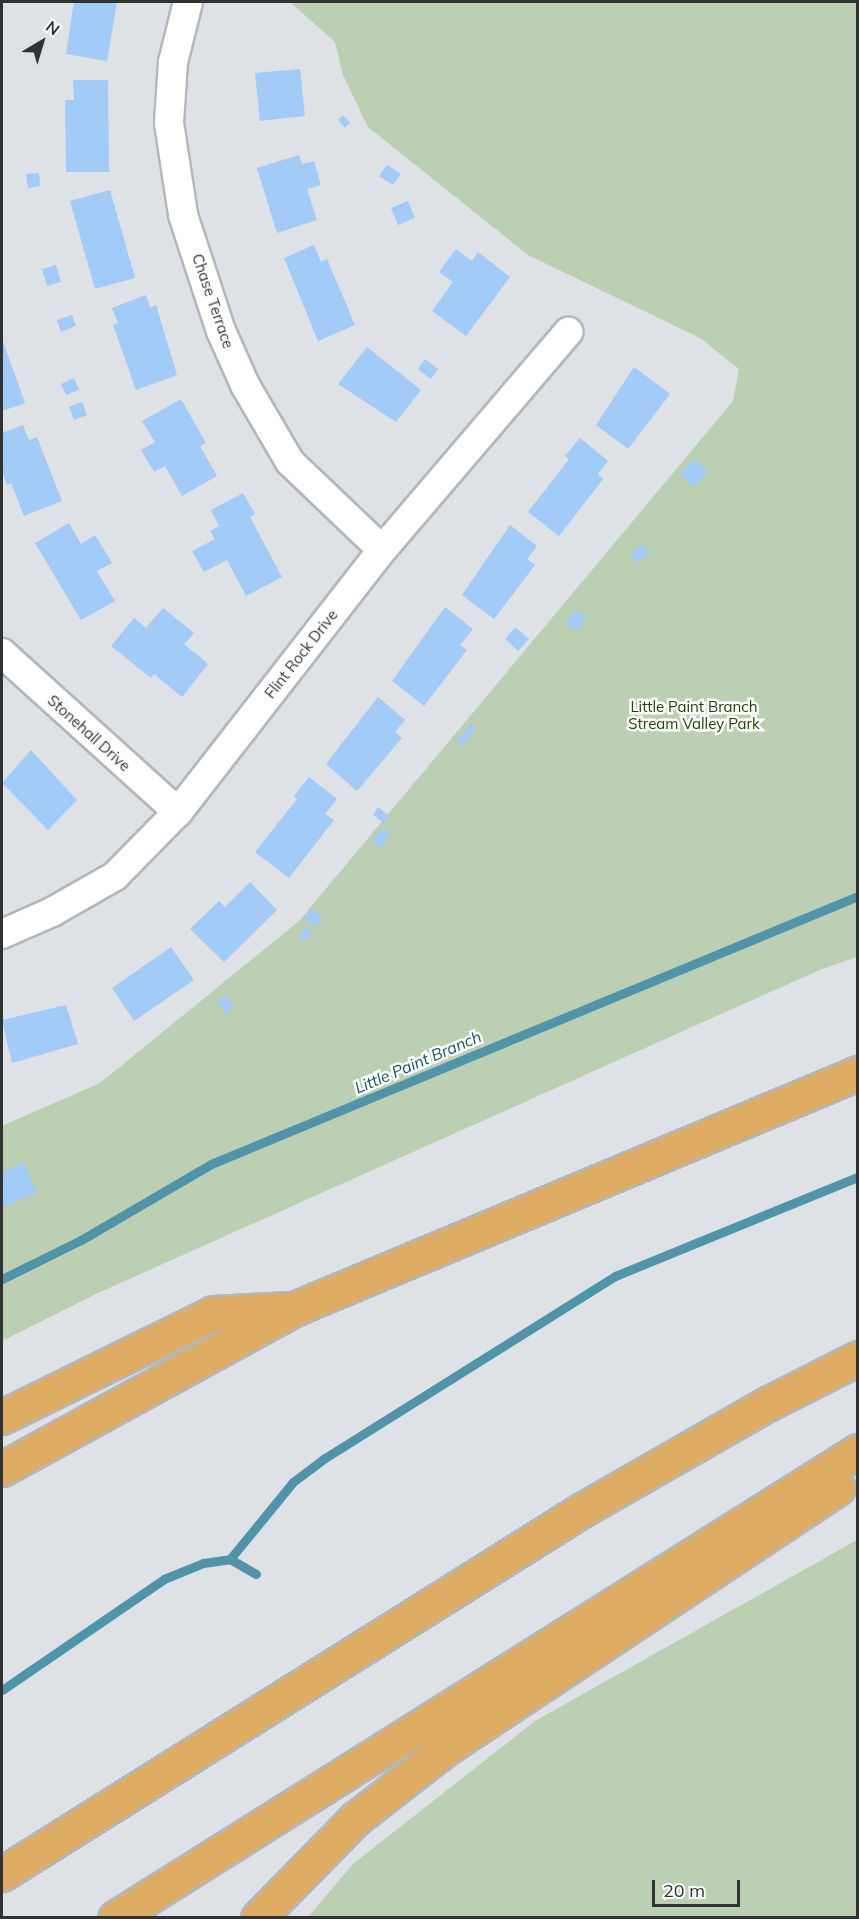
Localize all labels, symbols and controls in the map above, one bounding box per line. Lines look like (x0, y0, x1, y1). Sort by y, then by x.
north arrow (12, 12, 72, 72)
text: N (42, 16, 64, 39)
street label: Chase Terrace (188, 251, 238, 351)
street label: Flint Rock Drive (261, 606, 341, 702)
street label: Stonehall Drive (44, 691, 134, 775)
park label: Little Paint Branch Stream Valley Park (628, 697, 760, 732)
water label: Little Paint Branch (352, 1027, 484, 1097)
scale bar (655, 1868, 744, 1906)
text: 20 m (663, 1879, 705, 1902)

